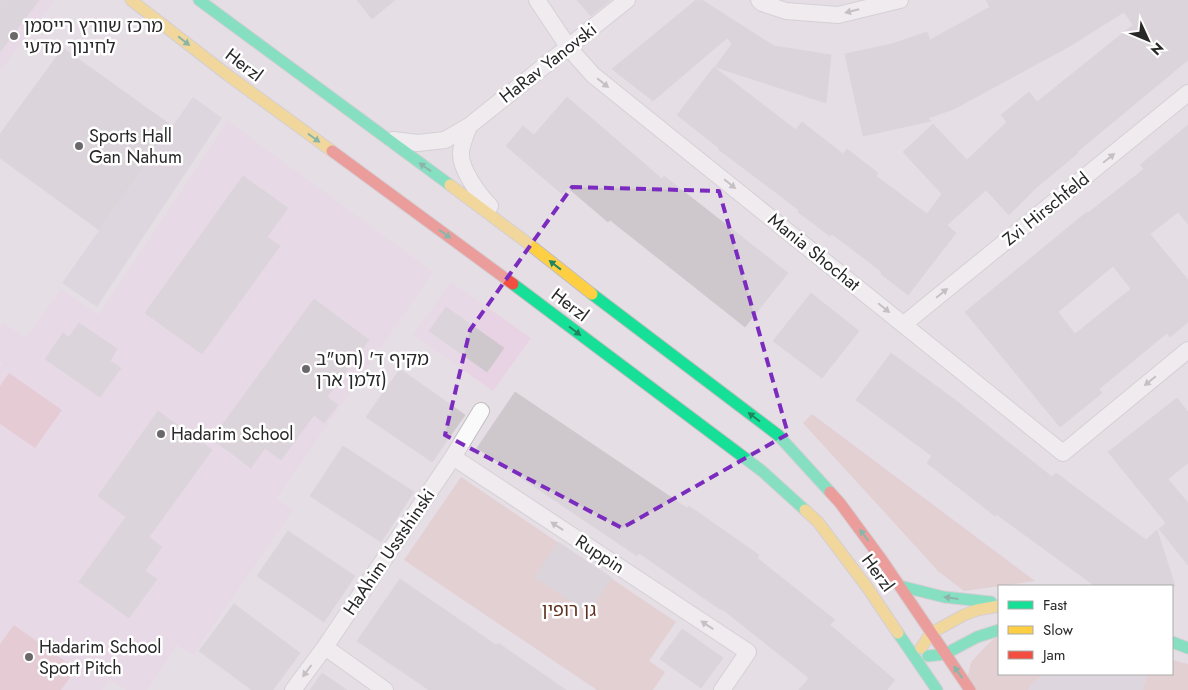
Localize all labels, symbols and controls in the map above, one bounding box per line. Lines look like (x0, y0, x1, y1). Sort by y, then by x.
one-way arrow (845, 8, 860, 16)
place label: מרכז שוורץ רייסמן לחינוך מדעי (24, 13, 163, 60)
north arrow (1123, 15, 1173, 65)
street label: HaRav Yanovski (494, 17, 602, 109)
marker: מרכז שוורץ רייסמן לחינוך מדעי (8, 30, 20, 42)
one-way arrow (177, 35, 190, 46)
text: N (1146, 38, 1168, 60)
street label: Herzl (220, 42, 268, 88)
one-way arrow (596, 77, 609, 88)
place label: Sports Hall Gan Nahum (89, 123, 182, 170)
one-way arrow (307, 133, 321, 143)
marker: Sports Hall Gan Nahum (73, 140, 85, 152)
one-way arrow (1102, 152, 1115, 163)
one-way arrow (418, 162, 432, 172)
street label: Zvi Hirschfeld (997, 166, 1095, 252)
one-way arrow (723, 179, 736, 190)
street label: Mania Shochat (762, 207, 866, 298)
one-way arrow (438, 229, 452, 239)
one-way arrow (549, 259, 562, 270)
street label: Herzl (546, 282, 594, 328)
one-way arrow (935, 288, 948, 299)
one-way arrow (877, 302, 890, 313)
one-way arrow (568, 326, 582, 336)
place label: מקיף ד' (חט"ב זלמן ארן) (316, 346, 429, 393)
marker: מקיף ד' (חט"ב זלמן ארן) (300, 363, 312, 375)
one-way arrow (1144, 376, 1157, 387)
one-way arrow (748, 411, 761, 422)
place label: Hadarim School (171, 421, 293, 447)
marker: Hadarim School (155, 428, 167, 440)
street label: HaAhim Usstshinski (337, 483, 441, 621)
one-way arrow (550, 521, 563, 530)
street label: Ruppin (570, 528, 630, 580)
one-way arrow (858, 529, 869, 542)
street label: Herzl (855, 549, 901, 597)
legend (998, 585, 1173, 675)
one-way arrow (942, 594, 958, 602)
text: Fast (1043, 594, 1067, 616)
park label: גן רופין (542, 597, 597, 623)
text: Slow (1043, 619, 1074, 641)
one-way arrow (700, 620, 714, 630)
place label: Hadarim School Sport Pitch (39, 634, 161, 681)
text: Jam (1041, 644, 1066, 666)
marker: Hadarim School Sport Pitch (23, 651, 35, 663)
one-way arrow (302, 664, 312, 678)
one-way arrow (953, 665, 963, 679)

